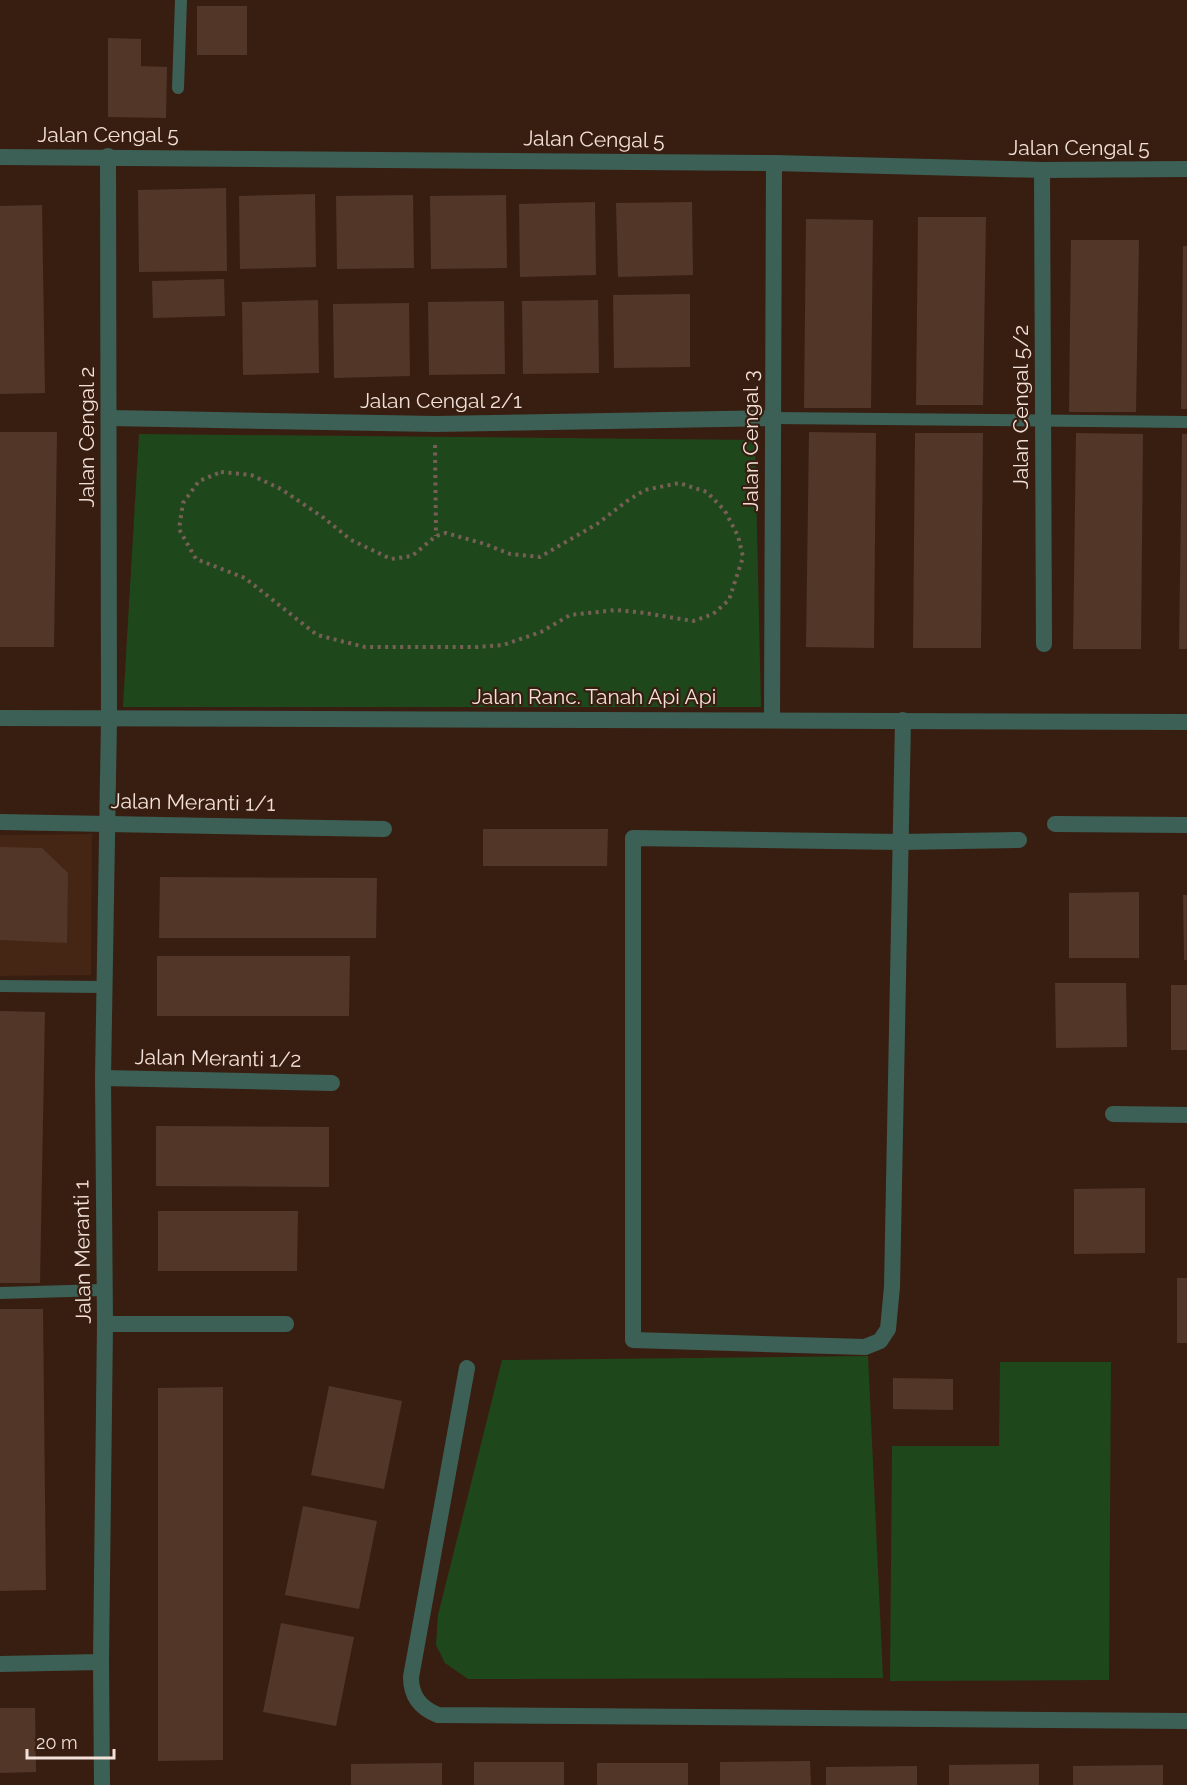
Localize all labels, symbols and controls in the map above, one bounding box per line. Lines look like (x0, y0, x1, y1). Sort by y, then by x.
street label: Jalan Cengal 5 (37, 122, 179, 147)
street label: Jalan Cengal 5 (523, 125, 665, 153)
street label: Jalan Cengal 5 (1008, 135, 1150, 160)
street label: Jalan Cengal 5/2 (1008, 325, 1033, 489)
street label: Jalan Cengal 2 (74, 367, 99, 507)
street label: Jalan Cengal 3 (738, 370, 763, 512)
street label: Jalan Cengal 2/1 (360, 388, 522, 413)
street label: Jalan Ranc. Tanah Api Api (472, 684, 716, 709)
street label: Jalan Meranti 1/1 (110, 788, 276, 816)
street label: Jalan Meranti 1/2 (134, 1044, 302, 1072)
street label: Jalan Meranti 1 (68, 1180, 96, 1324)
scale bar (27, 1722, 114, 1760)
text: 20 m (36, 1732, 78, 1753)

